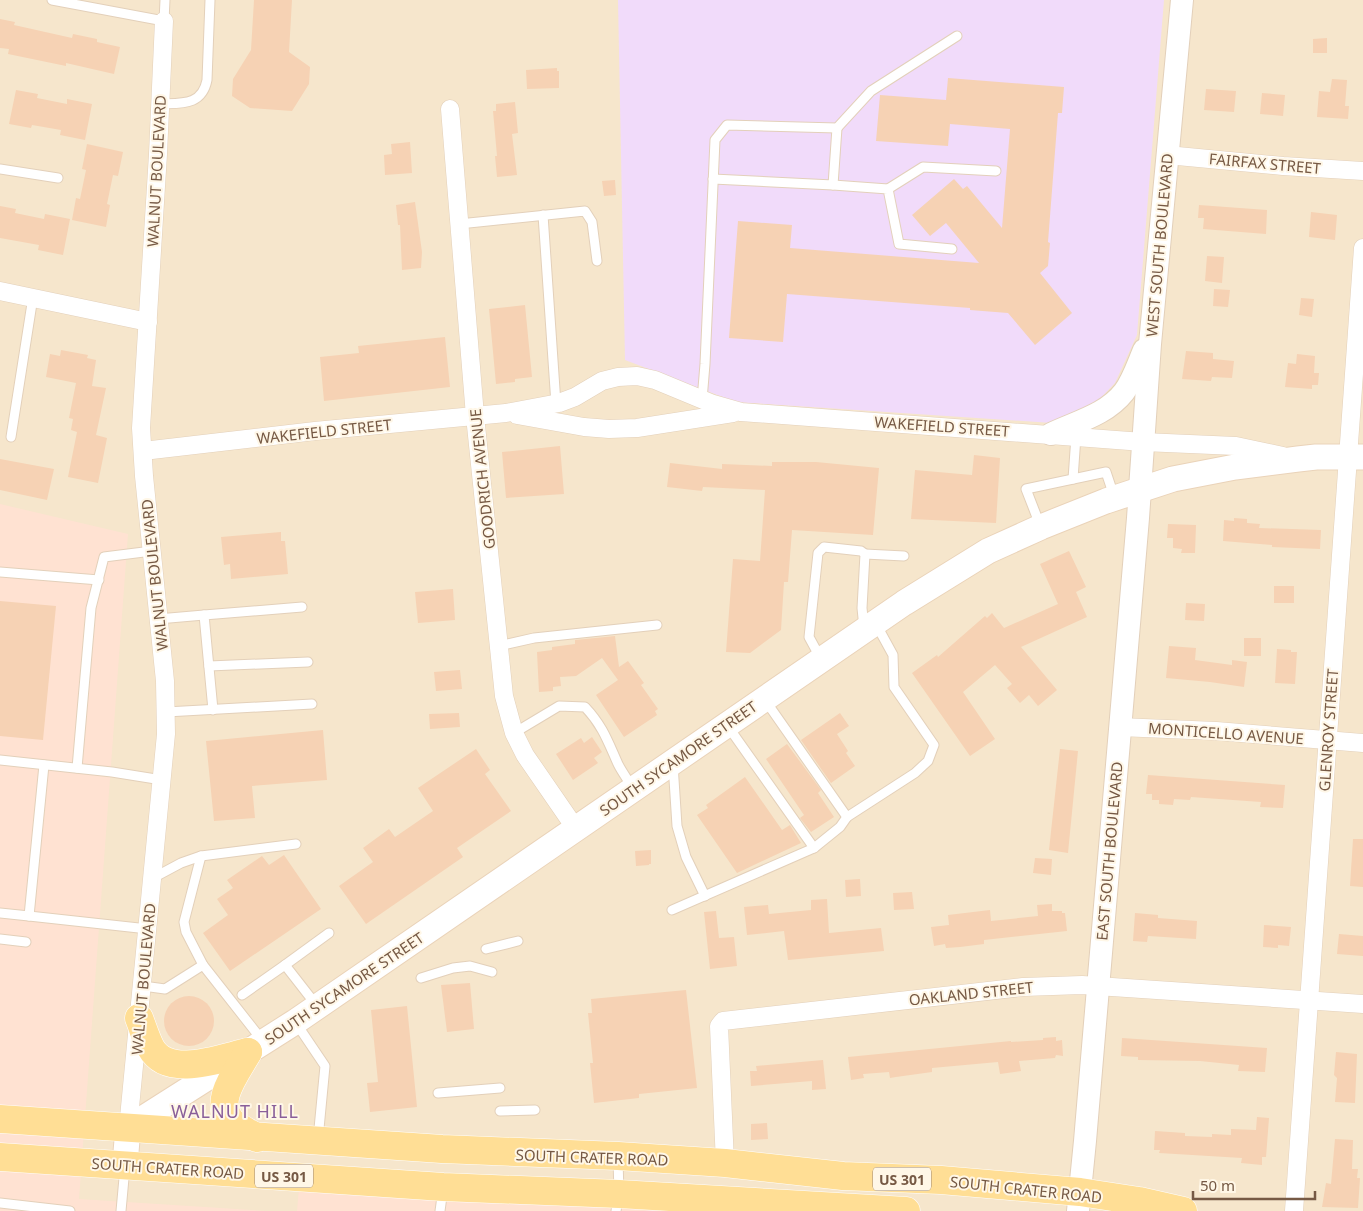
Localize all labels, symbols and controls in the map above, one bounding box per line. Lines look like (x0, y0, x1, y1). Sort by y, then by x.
street label: WALNUT BOULEVARD (142, 94, 170, 248)
street label: FAIRFAX STREET (1208, 148, 1322, 178)
street label: WEST SOUTH BOULEVARD (1141, 152, 1177, 337)
street label: GOODRICH AVENUE (465, 408, 499, 550)
street label: WAKEFIELD STREET (874, 411, 1011, 441)
street label: WAKEFIELD STREET (256, 414, 393, 448)
street label: WALNUT BOULEVARD (136, 498, 172, 652)
street label: GLENROY STREET (1314, 667, 1342, 792)
street label: SOUTH SYCAMORE STREET (595, 696, 761, 820)
street label: MONTICELLO AVENUE (1147, 718, 1305, 748)
street label: EAST SOUTH BOULEVARD (1091, 761, 1127, 941)
street label: WALNUT BOULEVARD (126, 902, 160, 1056)
street label: SOUTH SYCAMORE STREET (261, 927, 428, 1049)
street label: OAKLAND STREET (908, 976, 1035, 1009)
district label: WALNUT HILL (171, 1099, 299, 1123)
street label: SOUTH CRATER ROAD (515, 1144, 669, 1170)
street label: SOUTH CRATER ROAD (91, 1153, 245, 1183)
road number: US 301 (255, 1164, 313, 1188)
road number: US 301 (873, 1168, 931, 1190)
scale bar (1193, 1168, 1316, 1200)
street label: SOUTH CRATER ROAD (949, 1171, 1103, 1207)
text: 50 m (1200, 1175, 1235, 1195)

